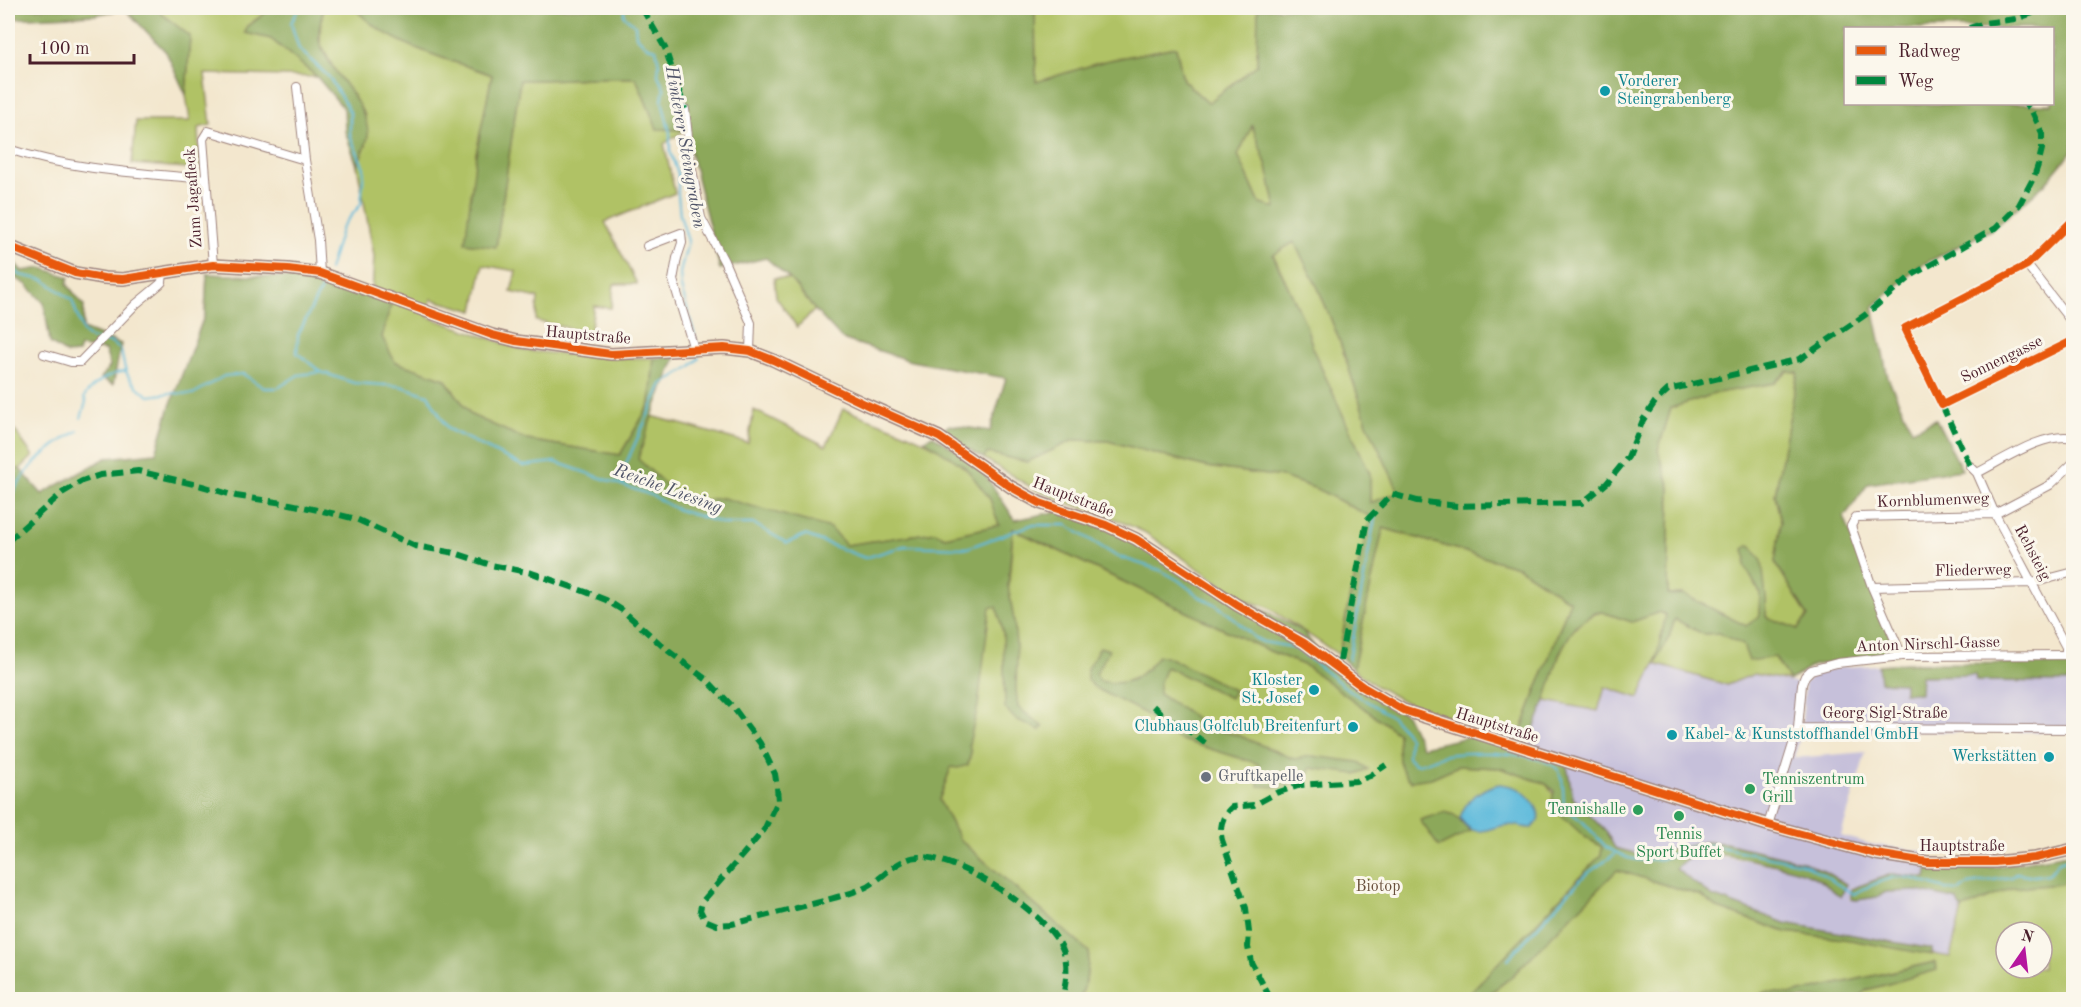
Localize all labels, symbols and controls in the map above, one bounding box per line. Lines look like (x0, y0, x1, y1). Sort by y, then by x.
scale bar (30, 27, 134, 65)
legend (1844, 27, 2054, 105)
text: 100 m (39, 40, 90, 58)
text: Radweg (1898, 43, 1961, 61)
water label: Hinterer Steingraben (662, 63, 708, 230)
text: Weg (1898, 73, 1934, 91)
place label: Vorderer Steingrabenberg (1617, 74, 1731, 108)
marker: Vorderer Steingrabenberg (1598, 84, 1612, 98)
street label: Zum Jagafleck (183, 147, 205, 249)
street label: Hauptstraße (545, 324, 631, 348)
street label: Sonnengasse (1959, 333, 2045, 387)
water label: Reiche Liesing (611, 461, 725, 517)
street label: Hauptstraße (1030, 475, 1116, 521)
street label: Kornblumenweg (1876, 491, 1990, 511)
street label: Rehsteig (2011, 523, 2053, 584)
street label: Fliederweg (1934, 562, 2012, 580)
street label: Anton Nirschl-Gasse (1856, 634, 2000, 656)
place label: Kloster St. Josef (1241, 673, 1303, 707)
marker: Kloster St. Josef (1307, 683, 1321, 697)
street label: Hauptstraße (1454, 706, 1540, 746)
street label: Georg Sigl-Straße (1822, 706, 1948, 722)
place label: Clubhaus Golfclub Breitenfurt (1134, 719, 1341, 735)
marker: Clubhaus Golfclub Breitenfurt (1346, 720, 1360, 734)
place label: Kabel- & Kunststoffhandel GmbH (1684, 727, 1919, 743)
marker: Kabel- & Kunststoffhandel GmbH (1665, 728, 1679, 742)
place label: Werkstätten (1952, 749, 2037, 765)
marker: Werkstätten (2042, 750, 2056, 764)
place label: Gruftkapelle (1218, 769, 1303, 785)
marker: Gruftkapelle (1199, 770, 1213, 784)
place label: Tenniszentrum Grill (1762, 772, 1865, 806)
marker: Tenniszentrum Grill (1743, 782, 1757, 796)
place label: Tennishalle (1547, 802, 1626, 818)
marker: Tennishalle (1631, 803, 1645, 817)
marker: Tennis Sport Buffet (1672, 809, 1686, 823)
place label: Tennis Sport Buffet (1636, 827, 1722, 861)
street label: Hauptstraße (1919, 839, 2005, 855)
park label: Biotop (1355, 879, 1401, 895)
north arrow (1994, 920, 2054, 980)
text: N (2019, 928, 2036, 947)

